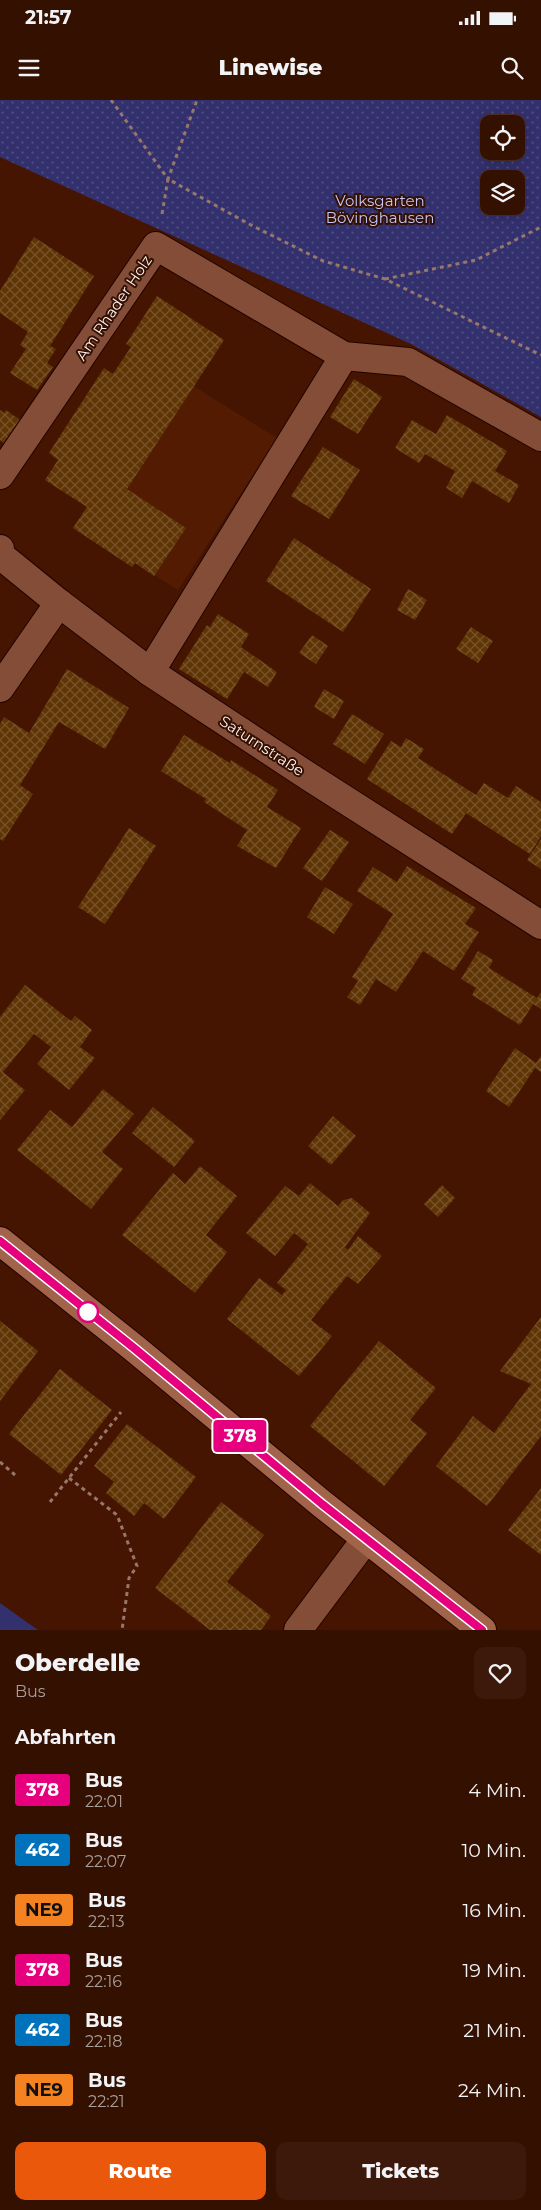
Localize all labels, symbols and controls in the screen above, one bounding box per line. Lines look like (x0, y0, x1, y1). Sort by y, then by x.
text: 21:57 (25, 6, 72, 29)
icon: menu (15, 54, 43, 82)
text: Linewise (219, 54, 322, 81)
icon: search (498, 54, 526, 82)
map controls (480, 115, 525, 215)
button: locate (480, 115, 525, 160)
button: layers (480, 170, 525, 215)
park label: Volksgarten Bövinghausen (326, 191, 434, 227)
street label: Am Rhader Holz (71, 251, 156, 364)
street label: Saturnstraße (216, 711, 308, 780)
unlabelled marker (77, 1301, 99, 1323)
line badge: 378 (211, 1420, 269, 1452)
text: 378 (223, 1425, 257, 1447)
button: heart (474, 1647, 526, 1699)
text: Oberdelle (15, 1648, 140, 1677)
text: Bus (15, 1682, 46, 1701)
text: Abfahrten (15, 1726, 116, 1749)
text: Bus (85, 1769, 123, 1792)
text: 378 (26, 1779, 59, 1801)
text: 4 Min. (468, 1779, 526, 1802)
text: 22:01 (85, 1792, 123, 1811)
text: Bus (85, 1829, 123, 1852)
text: 462 (25, 1839, 60, 1861)
text: 10 Min. (461, 1839, 526, 1862)
text: 22:07 (85, 1852, 126, 1871)
text: Bus (88, 1889, 126, 1912)
text: NE9 (25, 1899, 63, 1921)
text: 16 Min. (462, 1899, 526, 1922)
text: 22:13 (88, 1912, 124, 1931)
text: Bus (85, 1949, 123, 1972)
text: 378 (26, 1959, 59, 1981)
text: 19 Min. (462, 1959, 526, 1982)
text: 22:16 (85, 1972, 122, 1991)
text: Bus (85, 2009, 123, 2032)
text: 462 (25, 2019, 60, 2041)
text: 21 Min. (463, 2019, 526, 2042)
text: 22:18 (85, 2032, 123, 2051)
text: Bus (88, 2069, 126, 2092)
text: NE9 (25, 2079, 63, 2101)
text: 24 Min. (458, 2079, 526, 2102)
text: 22:21 (88, 2092, 125, 2111)
button: Route (15, 2142, 266, 2200)
button: Tickets (276, 2142, 526, 2200)

